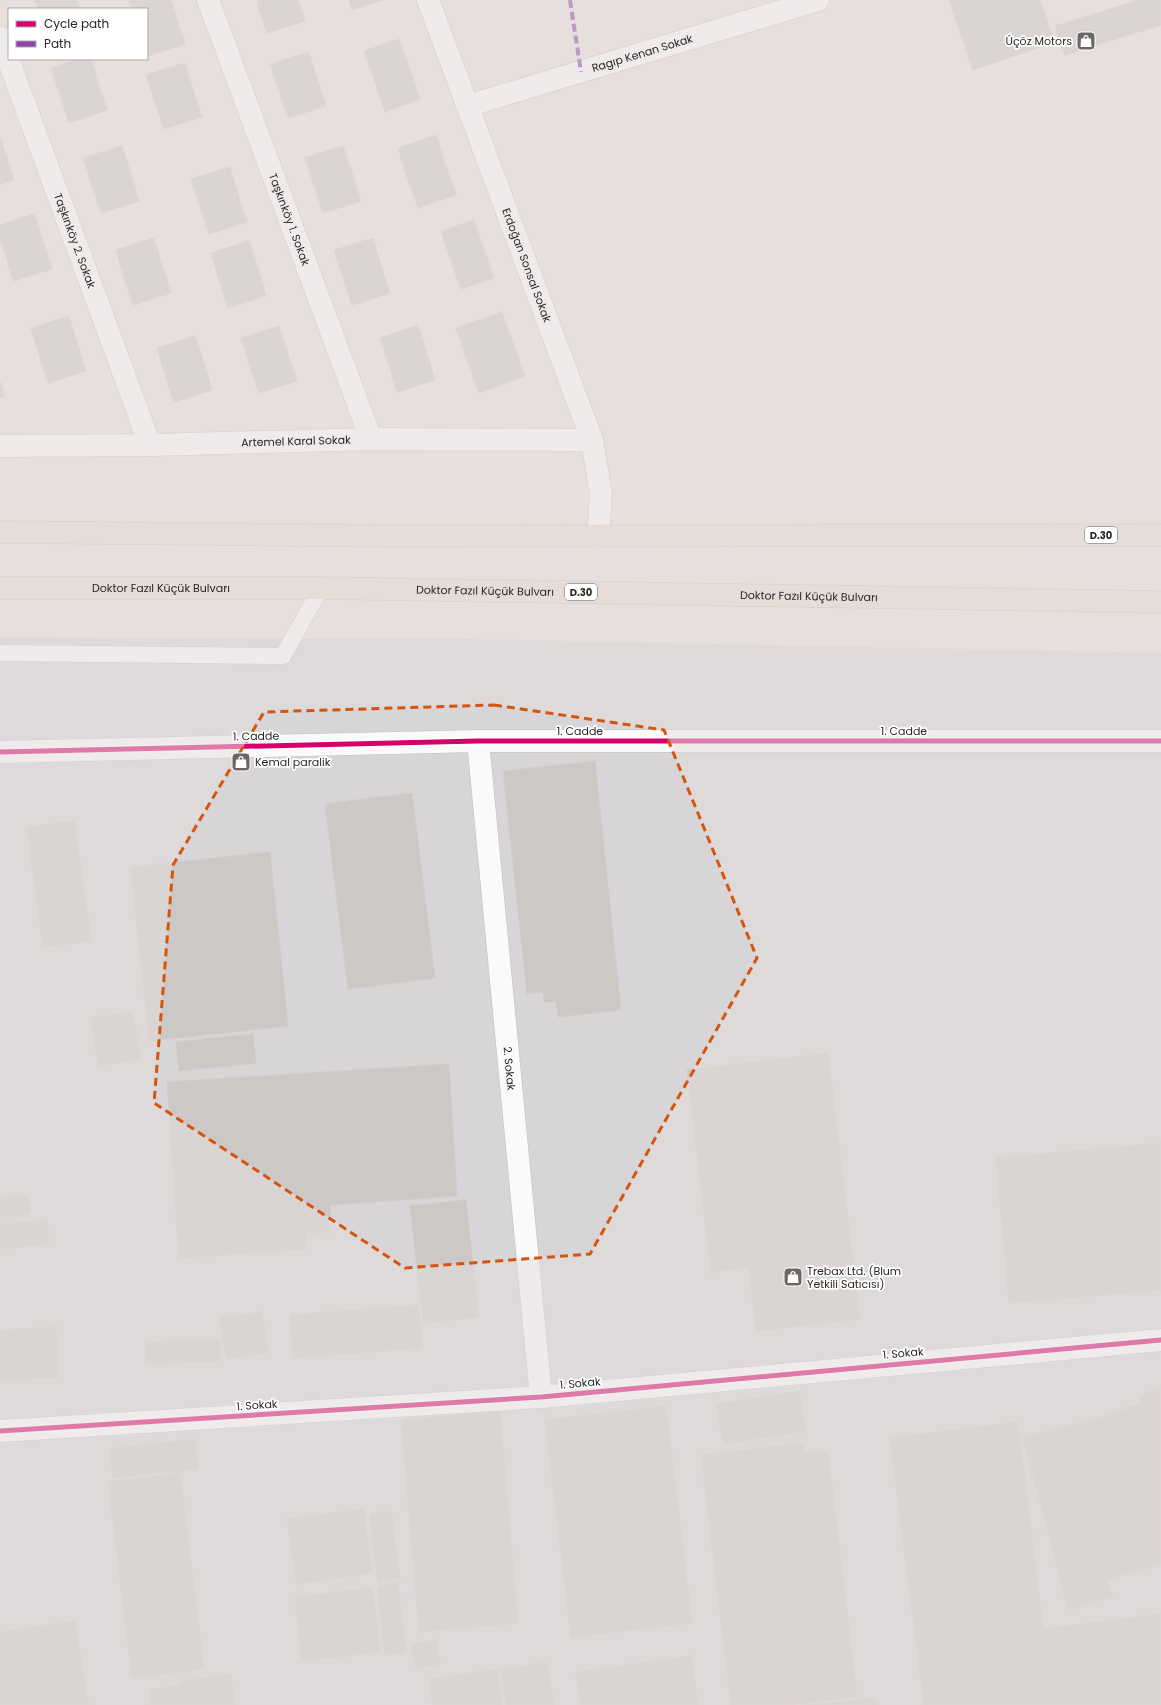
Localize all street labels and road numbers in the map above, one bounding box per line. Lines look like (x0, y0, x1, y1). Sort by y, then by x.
street label: Ragıp Kenan Sokak (590, 30, 695, 76)
street label: Taşkınköy 1. Sokak (265, 171, 314, 268)
street label: Taşkınköy 2. Sokak (50, 191, 100, 291)
street label: Erdoğan Sonsal Sokak (498, 206, 556, 325)
street label: Artemel Karal Sokak (241, 432, 351, 451)
road number: D.30 (1085, 527, 1117, 543)
street label: Doktor Fazıl Küçük Bulvarı (92, 580, 230, 596)
street label: Doktor Fazıl Küçük Bulvarı (416, 582, 554, 600)
road number: D.30 (565, 584, 597, 600)
street label: Doktor Fazıl Küçük Bulvarı (740, 587, 878, 605)
street label: 1. Cadde (557, 723, 603, 739)
street label: 1. Cadde (881, 723, 927, 739)
street label: 1. Cadde (233, 728, 280, 744)
street label: 2. Sokak (499, 1046, 520, 1091)
street label: 1. Sokak (882, 1343, 924, 1363)
street label: 1. Sokak (559, 1373, 601, 1393)
street label: 1. Sokak (236, 1396, 278, 1414)

